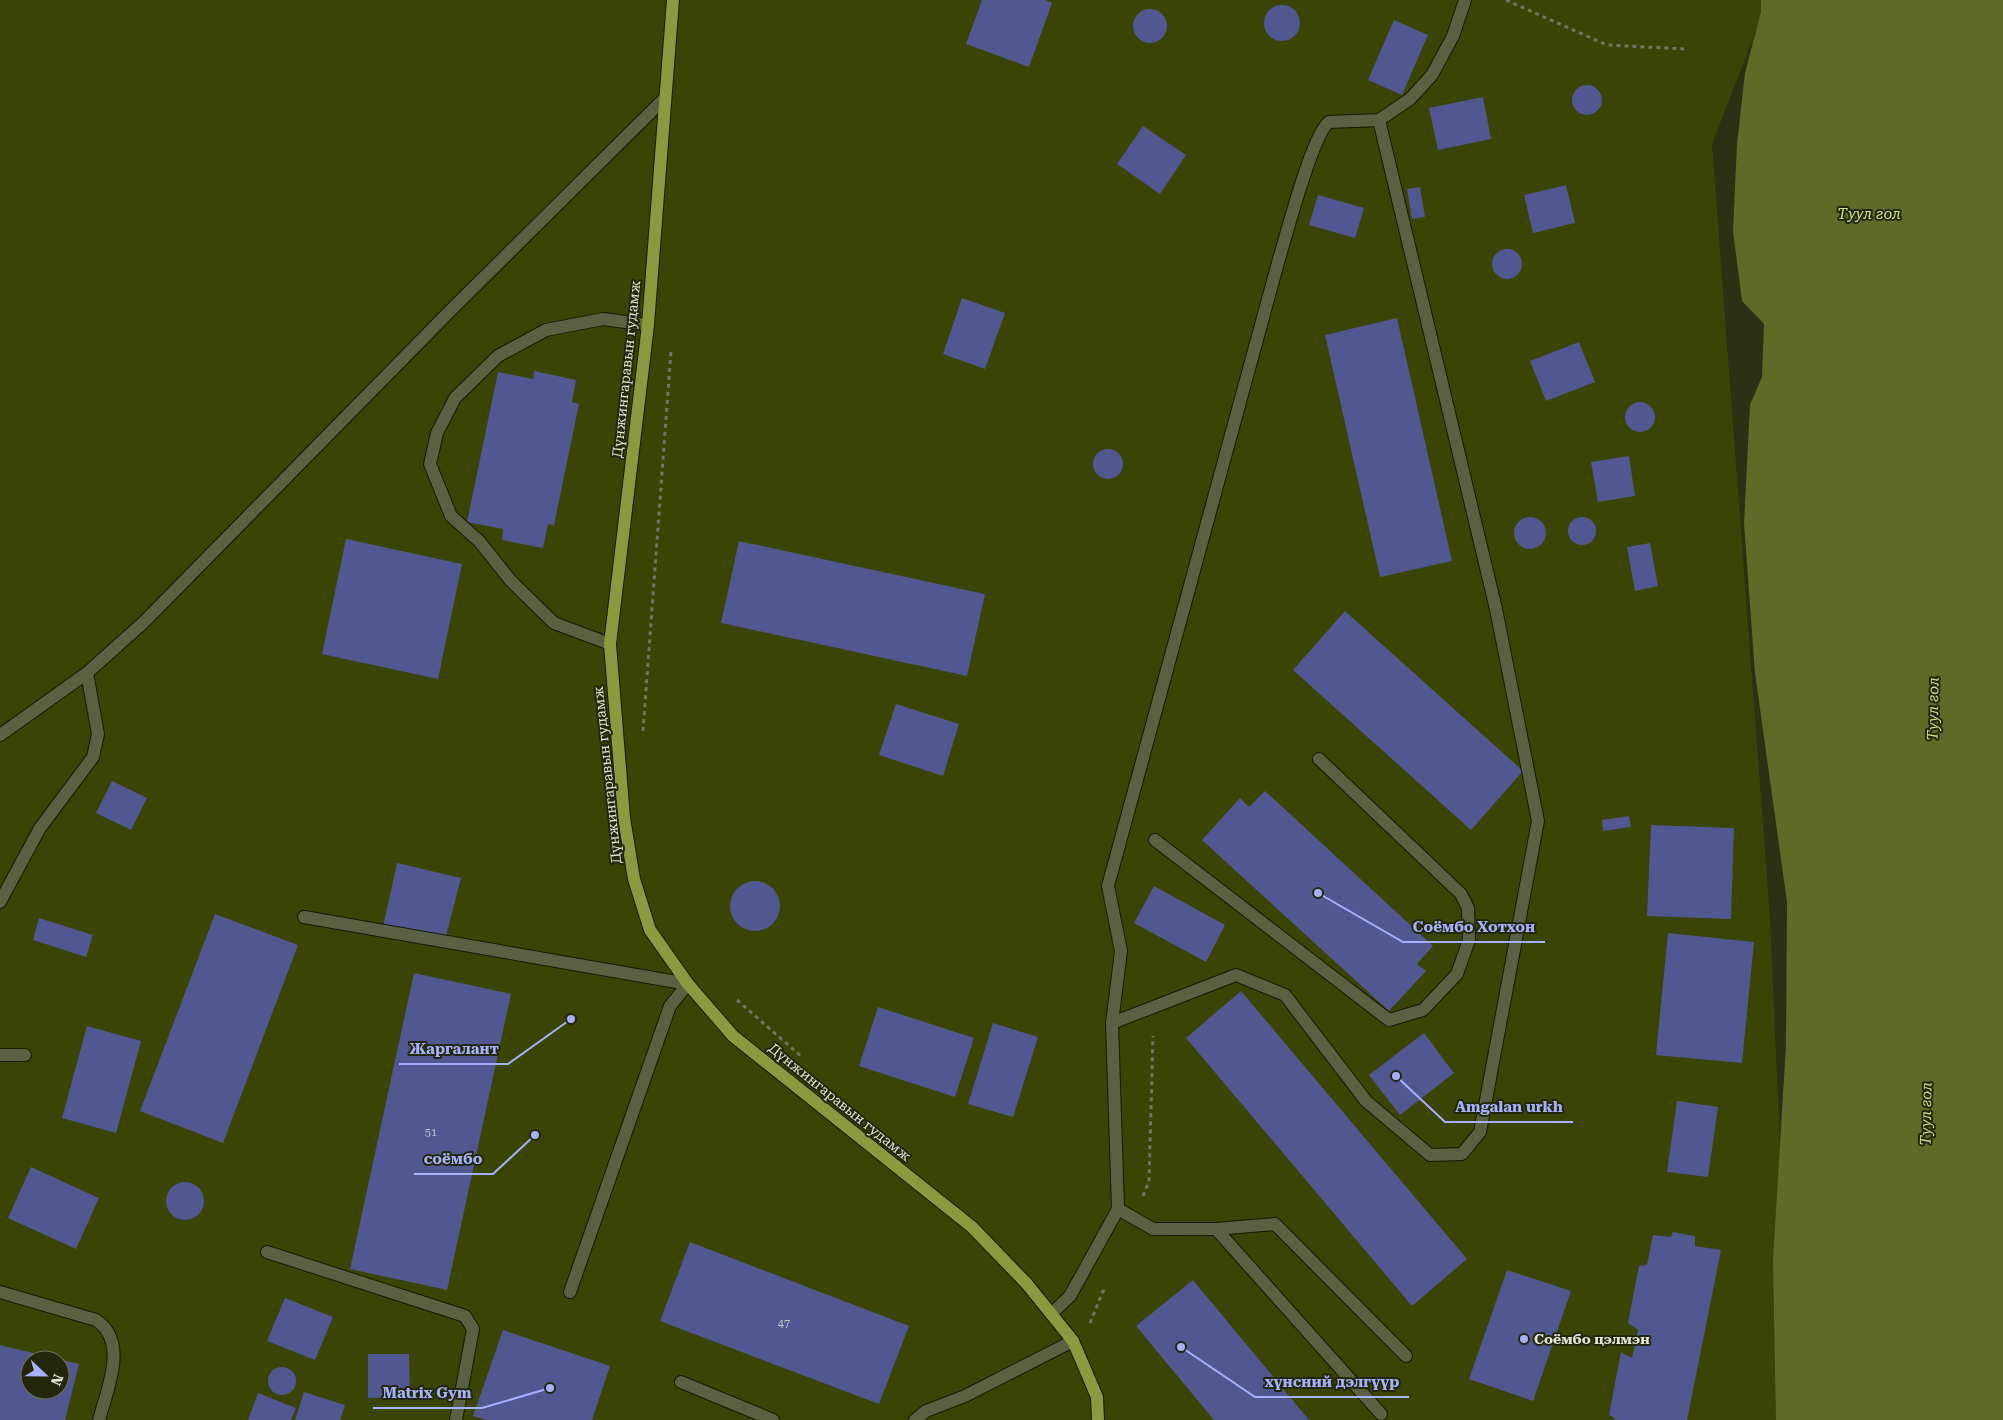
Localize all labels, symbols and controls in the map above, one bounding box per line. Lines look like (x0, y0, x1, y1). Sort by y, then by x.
water label: Туул гол (1837, 205, 1901, 223)
street label: Дүнжингаравын гудамж (609, 279, 643, 459)
water label: Туул гол (1923, 677, 1943, 741)
street label: Дүнжингаравын гудамж (590, 685, 624, 865)
callout: Соёмбо Хотхон (1403, 912, 1545, 942)
text: Соёмбо Хотхон (1413, 918, 1535, 936)
callout: Жаргалант (399, 1034, 508, 1064)
text: Жаргалант (409, 1040, 499, 1058)
street label: Дүнжингаравын гудамж (766, 1040, 914, 1164)
water label: Туул гол (1916, 1082, 1936, 1146)
callout: Amgalan urkh (1445, 1092, 1573, 1122)
text: Amgalan urkh (1455, 1098, 1563, 1116)
house number: 51 (425, 1126, 437, 1139)
callout: соёмбо (414, 1144, 493, 1174)
text: соёмбо (424, 1150, 483, 1168)
house number: 47 (778, 1317, 790, 1330)
place label: Соёмбо цэлмэн (1534, 1331, 1650, 1347)
marker: Соёмбо цэлмэн (1518, 1333, 1530, 1345)
north arrow (20, 1350, 70, 1400)
callout: хүнсний дэлгүүр (1255, 1367, 1409, 1397)
text: N (48, 1372, 66, 1388)
text: хүнсний дэлгүүр (1265, 1373, 1399, 1391)
callout: Matrix Gym (373, 1378, 482, 1408)
text: Matrix Gym (382, 1384, 472, 1402)

